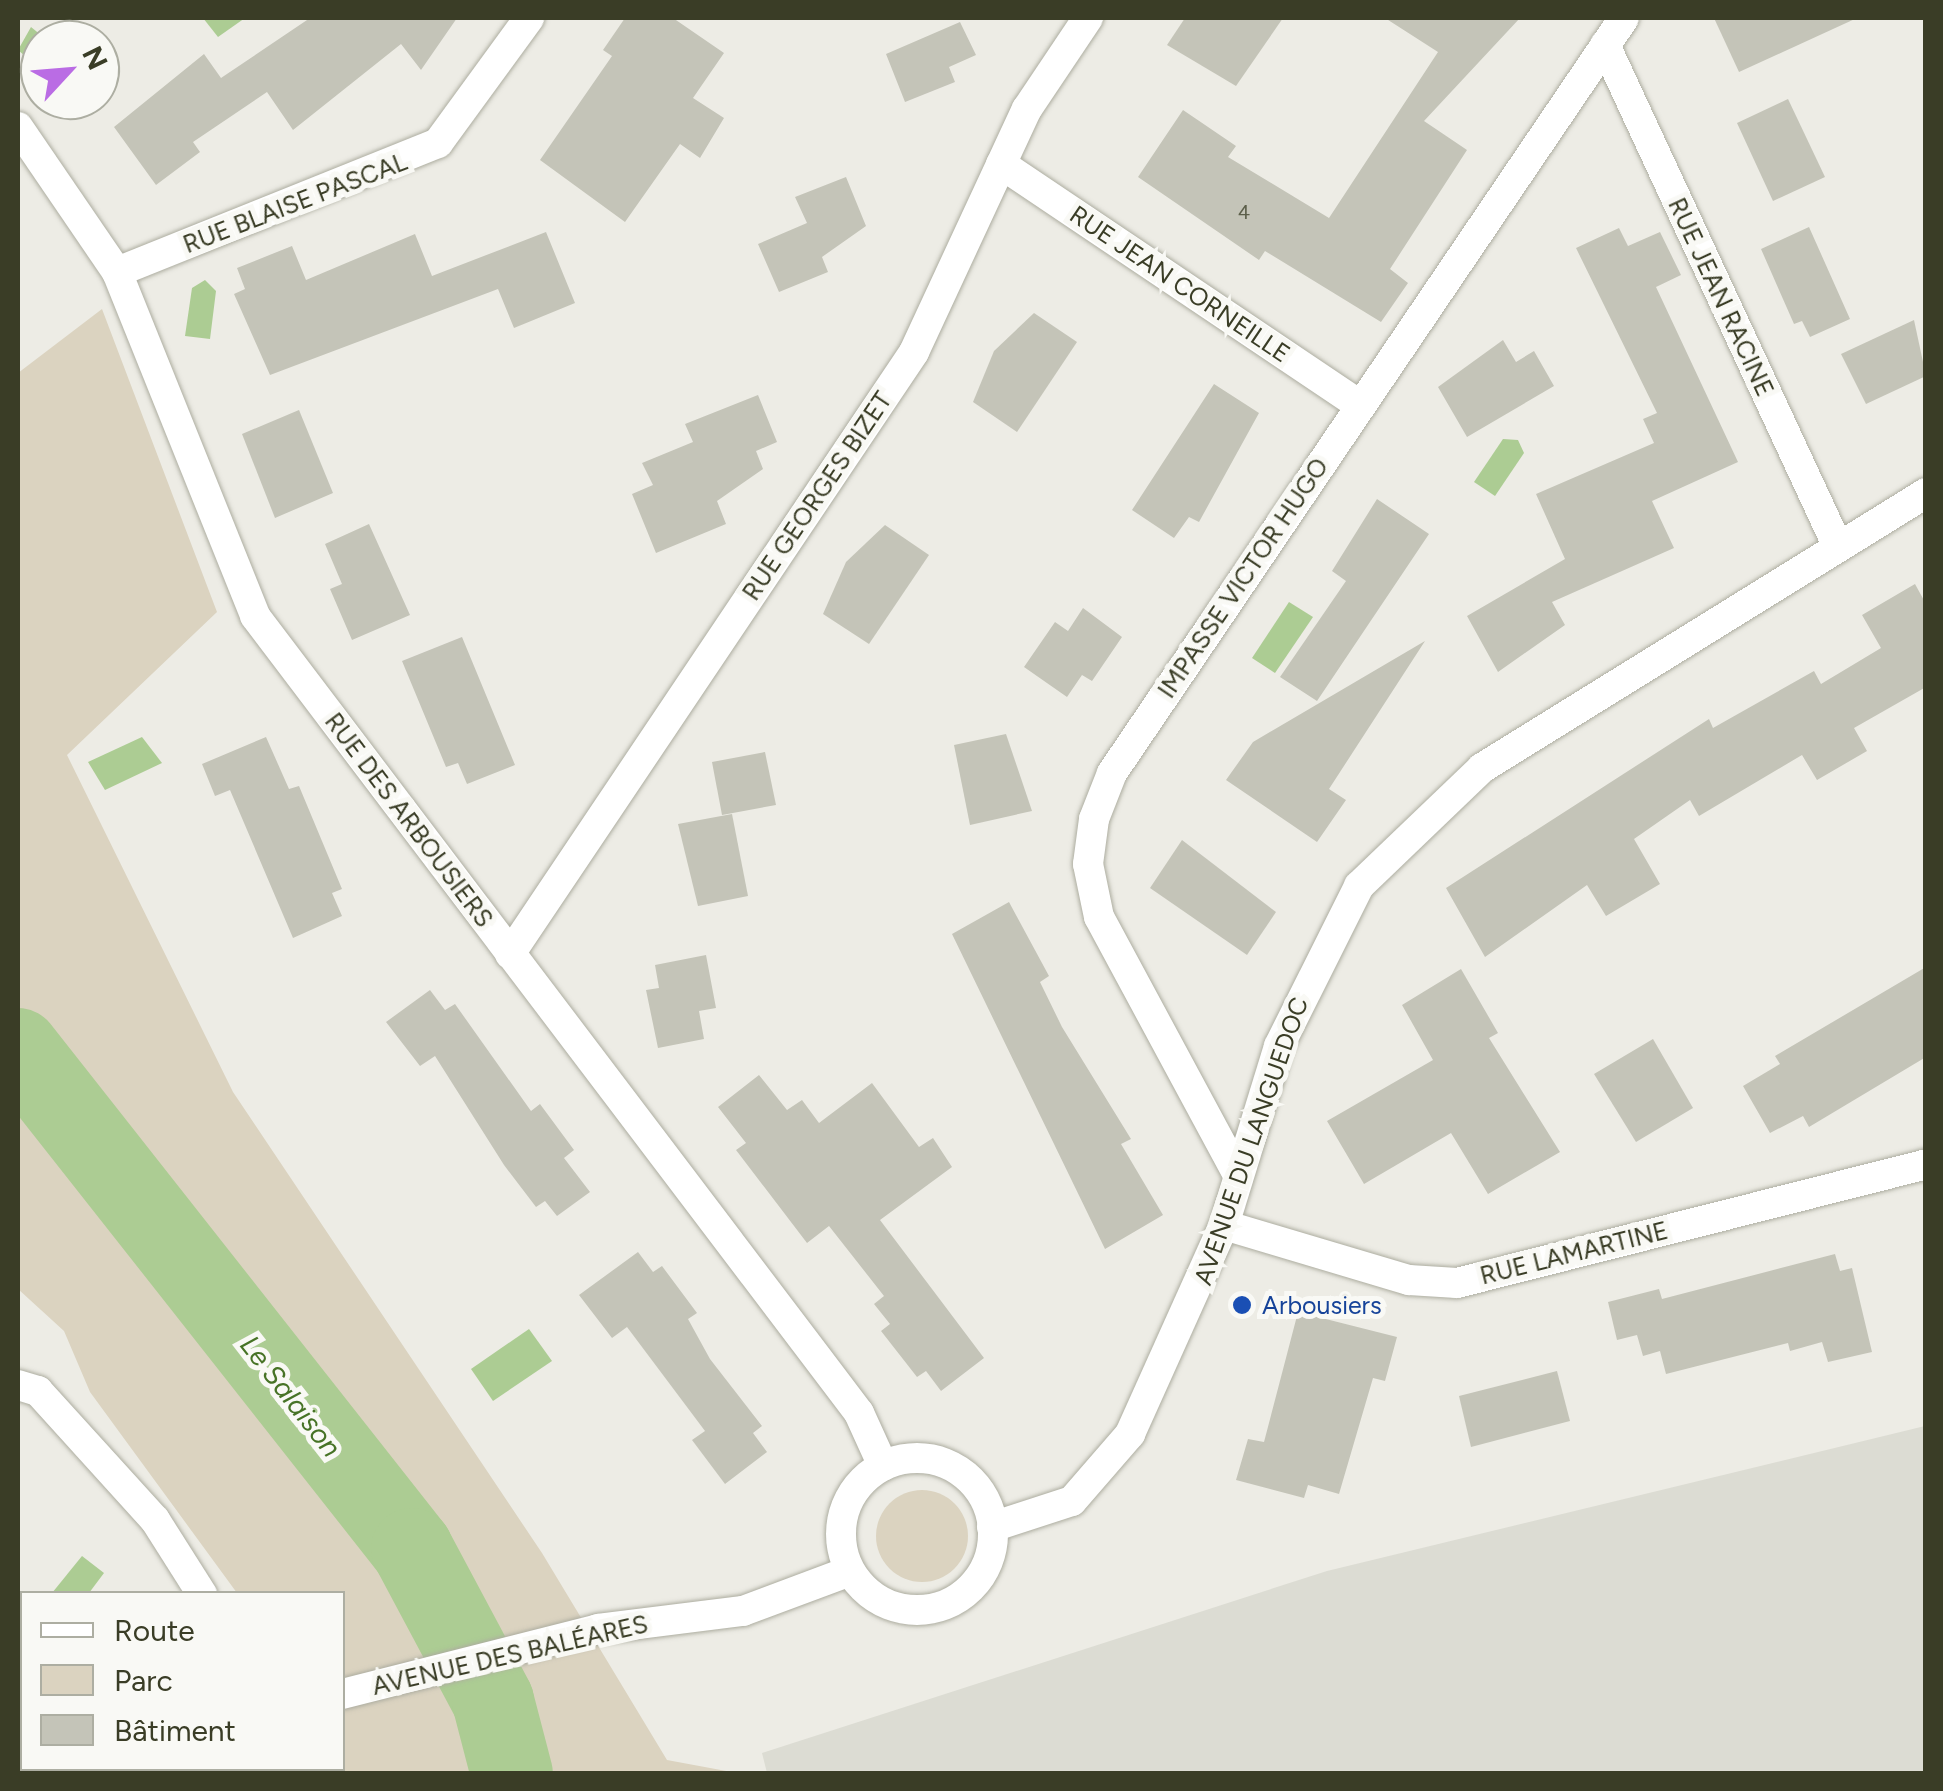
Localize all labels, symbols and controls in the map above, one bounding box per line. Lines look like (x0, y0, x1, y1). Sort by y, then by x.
north arrow (20, 20, 120, 120)
text: N (75, 41, 115, 75)
street label: RUE BLAISE PASCAL (179, 146, 411, 260)
street label: RUE JEAN RACINE (1662, 193, 1780, 401)
street label: RUE JEAN CORNEILLE (1064, 199, 1296, 369)
house number: 4 (1238, 200, 1250, 224)
street label: RUE GEORGES BIZET (736, 386, 898, 606)
street label: IMPASSE VICTOR HUGO (1151, 452, 1335, 704)
street label: RUE DES ARBOUSIERS (319, 707, 499, 933)
street label: AVENUE DU LANGUEDOC (1188, 993, 1314, 1289)
street label: RUE LAMARTINE (1477, 1215, 1671, 1291)
place label: Arbousiers (1262, 1290, 1382, 1320)
marker: Arbousiers (1231, 1294, 1253, 1316)
water label: Le Salaison (233, 1329, 349, 1463)
legend (20, 1591, 345, 1771)
street label: AVENUE DES BALÉARES (369, 1609, 651, 1701)
text: Route (114, 1612, 195, 1649)
text: Parc (114, 1662, 173, 1699)
text: Bâtiment (114, 1712, 236, 1749)

